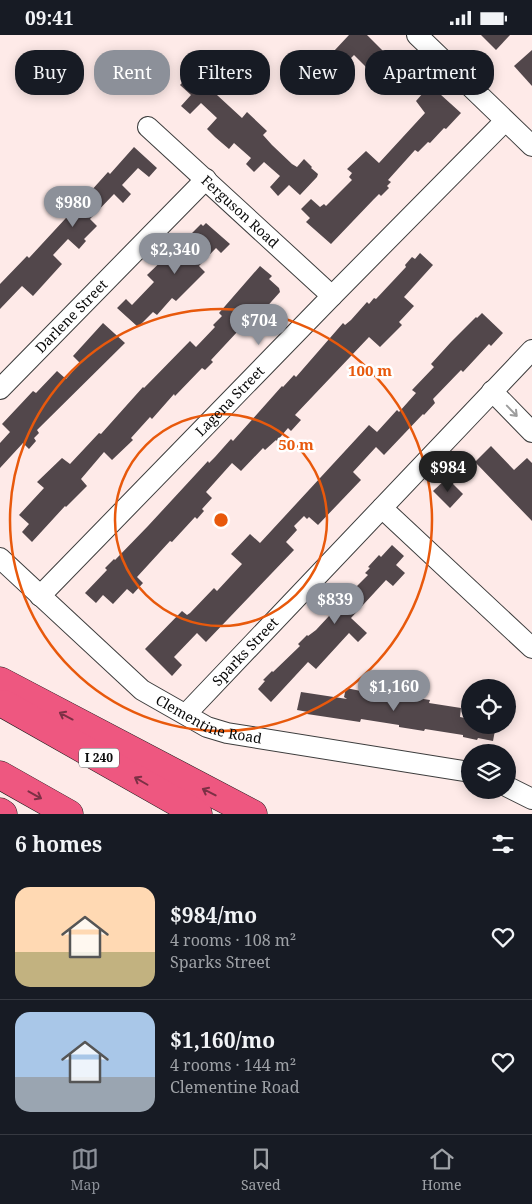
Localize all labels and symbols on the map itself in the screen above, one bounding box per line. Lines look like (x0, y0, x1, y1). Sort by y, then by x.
street label: Ferguson Road (197, 171, 284, 252)
pin: $980 (43, 185, 103, 228)
pin: $2,340 (134, 233, 216, 275)
street label: Darlene Street (31, 275, 111, 357)
pin: $704 (229, 303, 289, 346)
text: 100 m (348, 360, 392, 380)
street label: Lagena Street (191, 361, 268, 440)
one-way arrow (506, 405, 518, 418)
text: 50 m (278, 434, 314, 454)
pin: $984 (418, 451, 478, 493)
centre of rings (212, 511, 230, 529)
pin: $839 (305, 583, 365, 625)
street label: Sparks Street (208, 613, 282, 690)
pin: $1,160 (353, 669, 435, 712)
street label: Clementine Road (153, 690, 264, 748)
one-way arrow (58, 711, 73, 721)
road number: I 240 (79, 749, 119, 767)
one-way arrow (134, 776, 148, 786)
one-way arrow (202, 787, 217, 797)
one-way arrow (27, 790, 41, 800)

